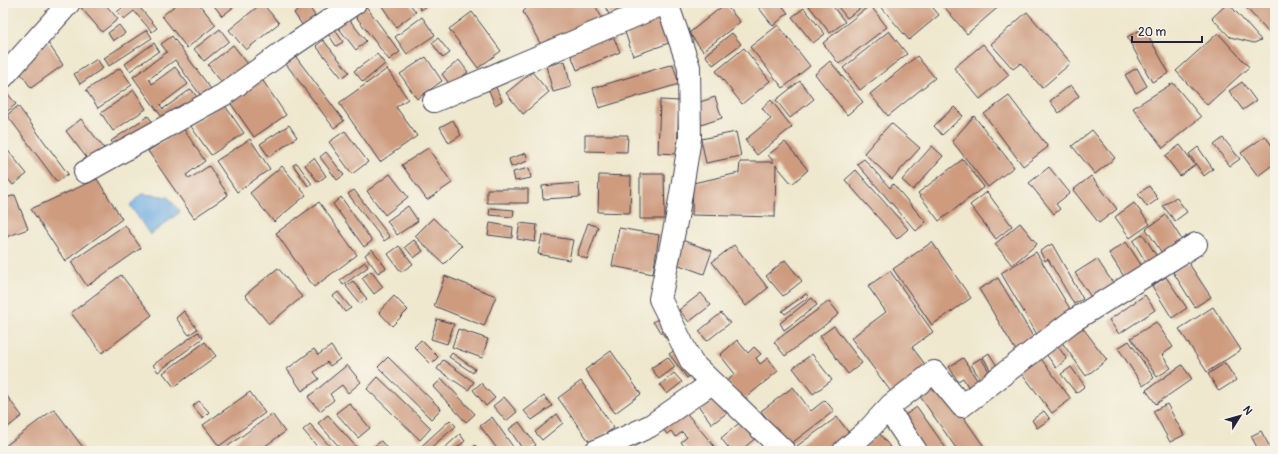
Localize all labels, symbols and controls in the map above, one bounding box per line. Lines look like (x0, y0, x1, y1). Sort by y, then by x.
scale bar (1132, 18, 1202, 44)
text: 20 m (1138, 25, 1167, 40)
north arrow (1220, 396, 1260, 436)
text: N (1240, 403, 1255, 418)

